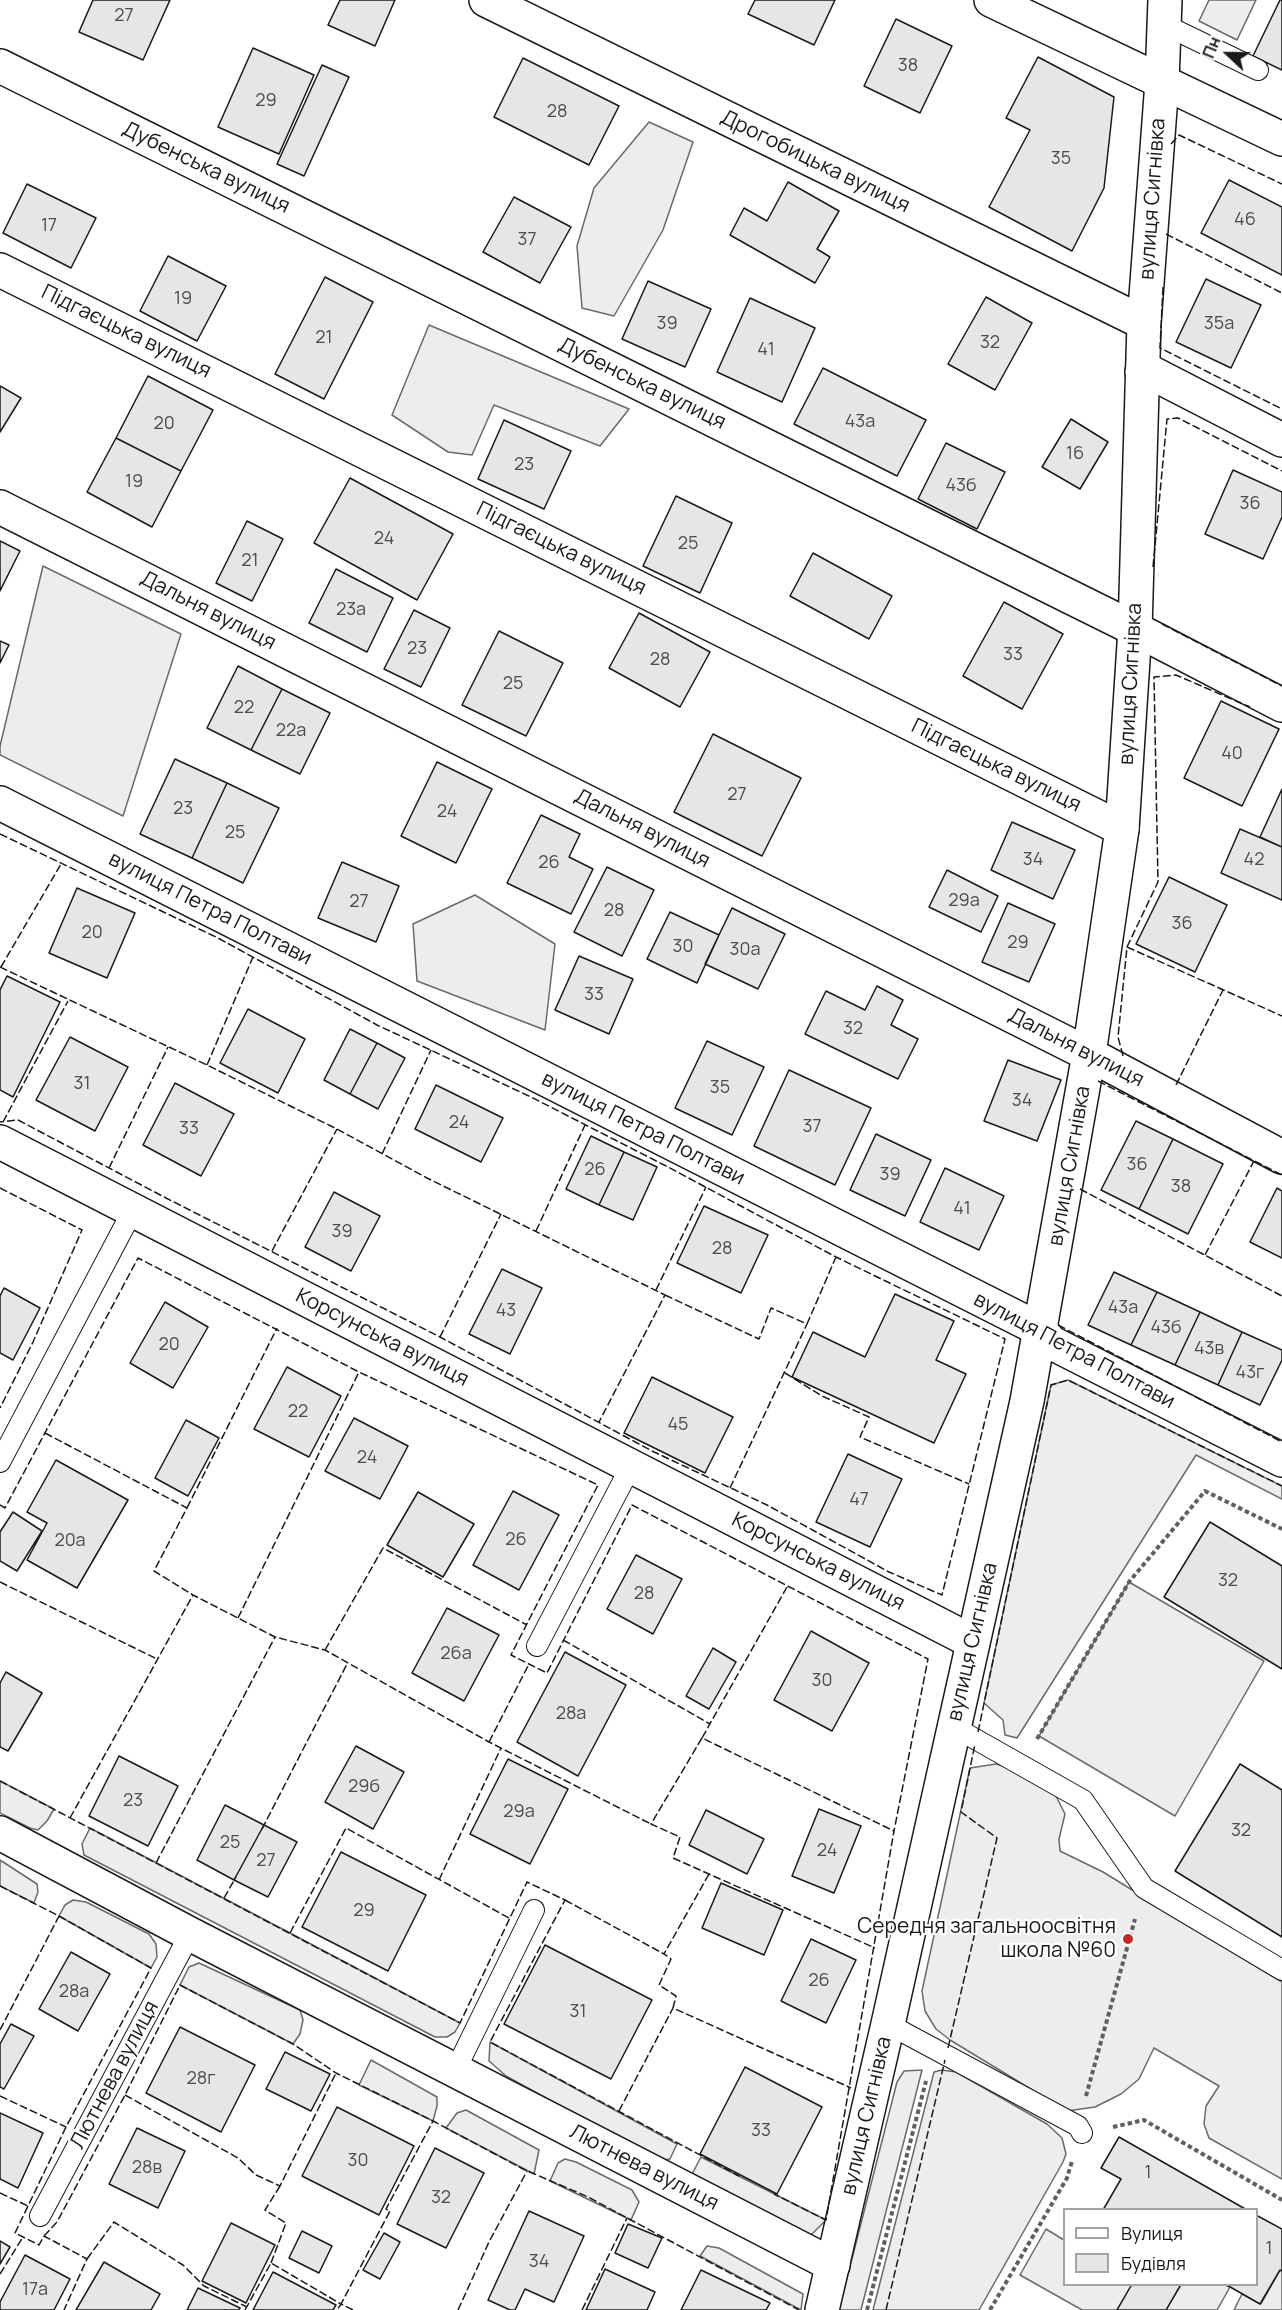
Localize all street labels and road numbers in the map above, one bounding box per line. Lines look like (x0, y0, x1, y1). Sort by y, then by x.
street label: Дрогобицька вулиця (716, 105, 914, 219)
street label: Дубенська вулиця (118, 117, 294, 219)
street label: вулиця Сигнівка (1135, 117, 1171, 281)
street label: Підгаєцька вулиця (37, 280, 215, 384)
street label: Дубенська вулиця (554, 333, 730, 435)
street label: Підгаєцька вулиця (472, 497, 650, 601)
street label: Дальня вулиця (136, 566, 280, 656)
street label: вулиця Сигнівка (1114, 602, 1148, 766)
street label: Підгаєцька вулиця (907, 714, 1085, 818)
street label: Дальня вулиця (570, 784, 714, 874)
street label: вулиця Петра Полтави (104, 847, 316, 971)
street label: Дальня вулиця (1004, 1003, 1148, 1093)
street label: вулиця Петра Полтави (537, 1067, 749, 1191)
street label: вулиця Сигнівка (1044, 1084, 1096, 1248)
street label: Корсунська вулиця (291, 1283, 473, 1393)
street label: вулиця Петра Полтави (969, 1287, 1179, 1415)
street label: Корсунська вулиця (727, 1507, 909, 1617)
street label: вулиця Сигнівка (942, 1560, 1004, 1724)
street label: Лютнева вулиця (65, 1997, 165, 2153)
street label: вулиця Сигнівка (836, 2034, 898, 2198)
street label: Лютнева вулиця (565, 2120, 723, 2216)

